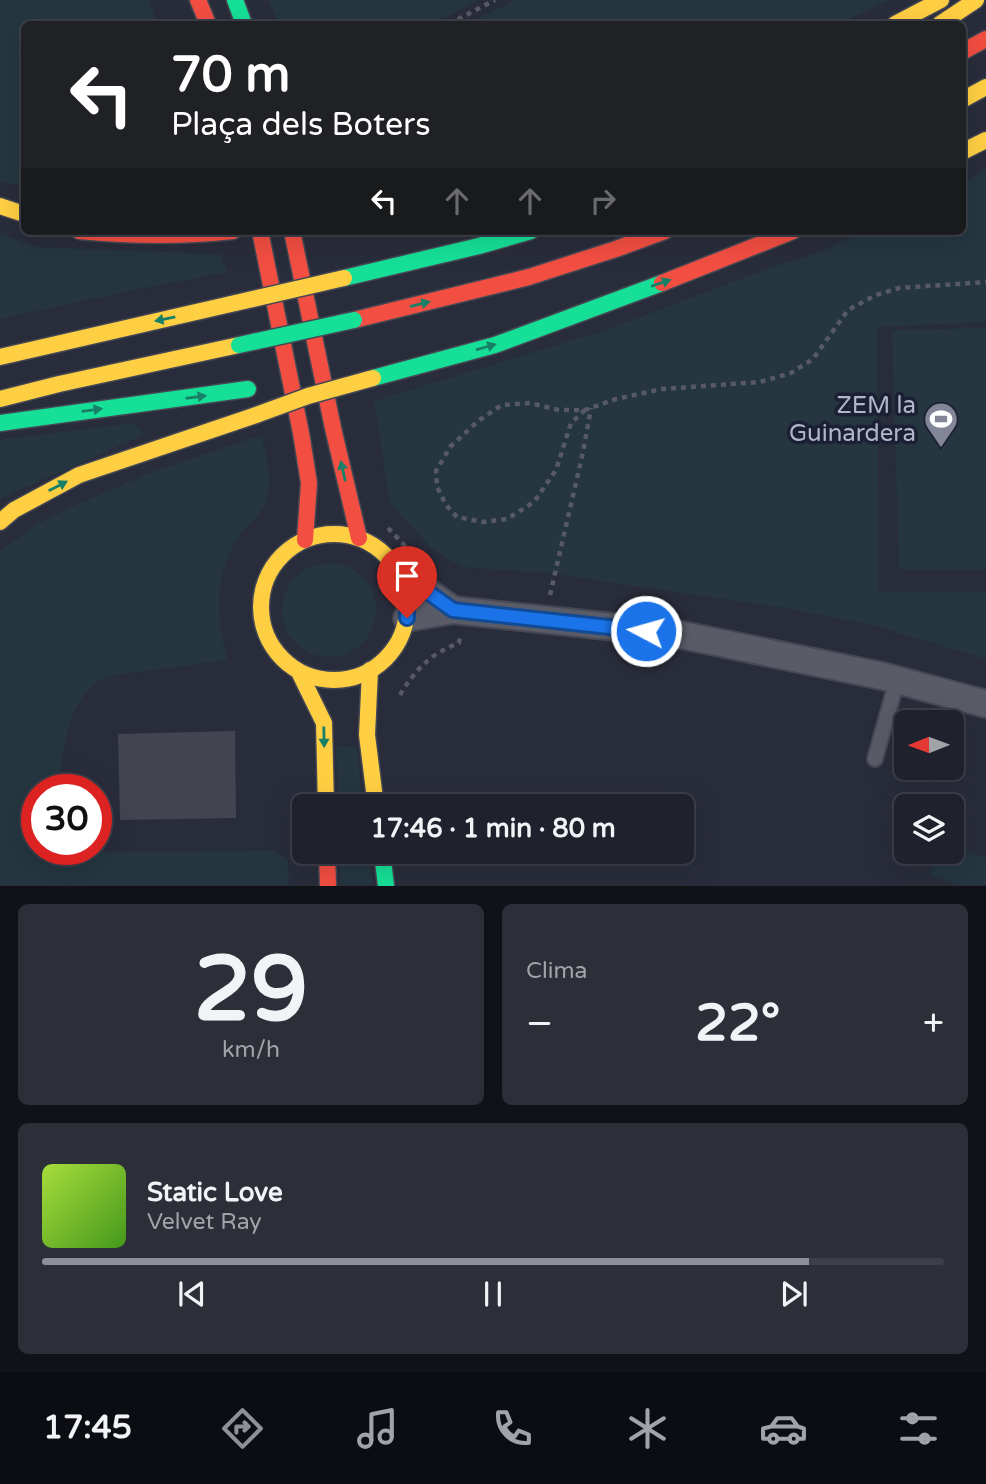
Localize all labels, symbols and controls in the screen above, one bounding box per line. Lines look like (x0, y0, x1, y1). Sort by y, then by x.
text: 70 m (171, 46, 290, 105)
icon: left (56, 49, 147, 140)
text: Plaça dels Boters (171, 106, 431, 144)
icon: left (365, 182, 403, 220)
icon: ahead (438, 182, 476, 220)
icon: ahead (511, 182, 549, 220)
icon: right (584, 182, 622, 220)
one-way arrow (650, 277, 671, 288)
one-way arrow (409, 298, 431, 309)
one-way arrow (154, 313, 176, 324)
one-way arrow (476, 342, 497, 352)
one-way arrow (185, 391, 207, 402)
place label: ZEM la Guinardera (789, 391, 916, 448)
sports icon: ZEM la Guinardera (922, 400, 960, 449)
one-way arrow (81, 405, 103, 416)
one-way arrow (337, 460, 348, 482)
one-way arrow (48, 480, 68, 491)
pin (377, 546, 437, 618)
icon: arrive (388, 557, 426, 595)
position arrow (609, 594, 683, 668)
north arrow (894, 710, 964, 780)
map controls (894, 710, 964, 864)
one-way arrow (319, 726, 330, 748)
speed limit sign: 30 (21, 774, 112, 865)
button: layers (894, 794, 964, 864)
text: 17:46 · 1 min · 80 m (370, 813, 616, 844)
text: 29 (194, 935, 308, 1045)
text: Clima (526, 957, 587, 985)
text: 22° (695, 992, 780, 1055)
text: − (526, 1001, 553, 1047)
text: + (923, 1001, 944, 1047)
text: km/h (222, 1036, 280, 1064)
text: Static Love (147, 1177, 283, 1208)
text: Velvet Ray (147, 1208, 262, 1236)
icon: previous (173, 1275, 211, 1313)
icon: pause (474, 1275, 512, 1313)
icon: next (775, 1275, 813, 1313)
icon: directions (218, 1404, 267, 1453)
icon: music (353, 1404, 402, 1453)
icon: phone (488, 1404, 537, 1453)
icon: climate (623, 1404, 672, 1453)
icon: car (759, 1404, 808, 1453)
icon: filters (894, 1404, 943, 1453)
text: 17:45 (43, 1409, 132, 1447)

